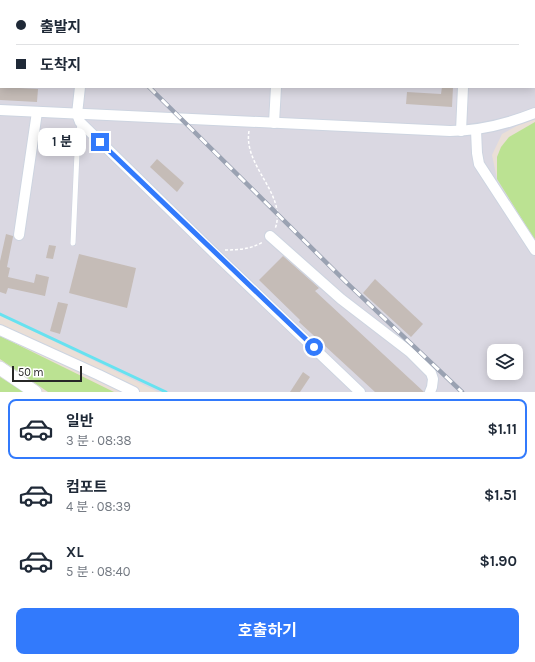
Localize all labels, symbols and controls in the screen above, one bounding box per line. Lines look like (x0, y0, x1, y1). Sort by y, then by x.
text: 출발지 (40, 18, 81, 36)
text: 도착지 (40, 56, 81, 74)
callout: 1 분 (38, 128, 86, 156)
route end (91, 133, 109, 151)
text: 1 분 (52, 134, 72, 149)
route start (305, 338, 323, 356)
map controls (487, 344, 523, 380)
button: layers (487, 344, 523, 380)
scale bar (12, 364, 82, 383)
text: 50 m (18, 366, 44, 379)
icon: car (18, 411, 54, 447)
text: 일반 (66, 412, 94, 430)
text: $1.11 (487, 420, 517, 438)
text: 3 분 · 08:38 (66, 433, 132, 448)
icon: car (18, 477, 54, 513)
text: 컴포트 (66, 478, 107, 496)
text: $1.51 (484, 486, 517, 504)
text: 4 분 · 08:39 (66, 499, 131, 514)
icon: car (18, 543, 54, 579)
text: XL (66, 543, 84, 561)
text: $1.90 (479, 552, 517, 570)
text: 5 분 · 08:40 (66, 564, 131, 579)
button: 호출하기 (16, 608, 519, 654)

